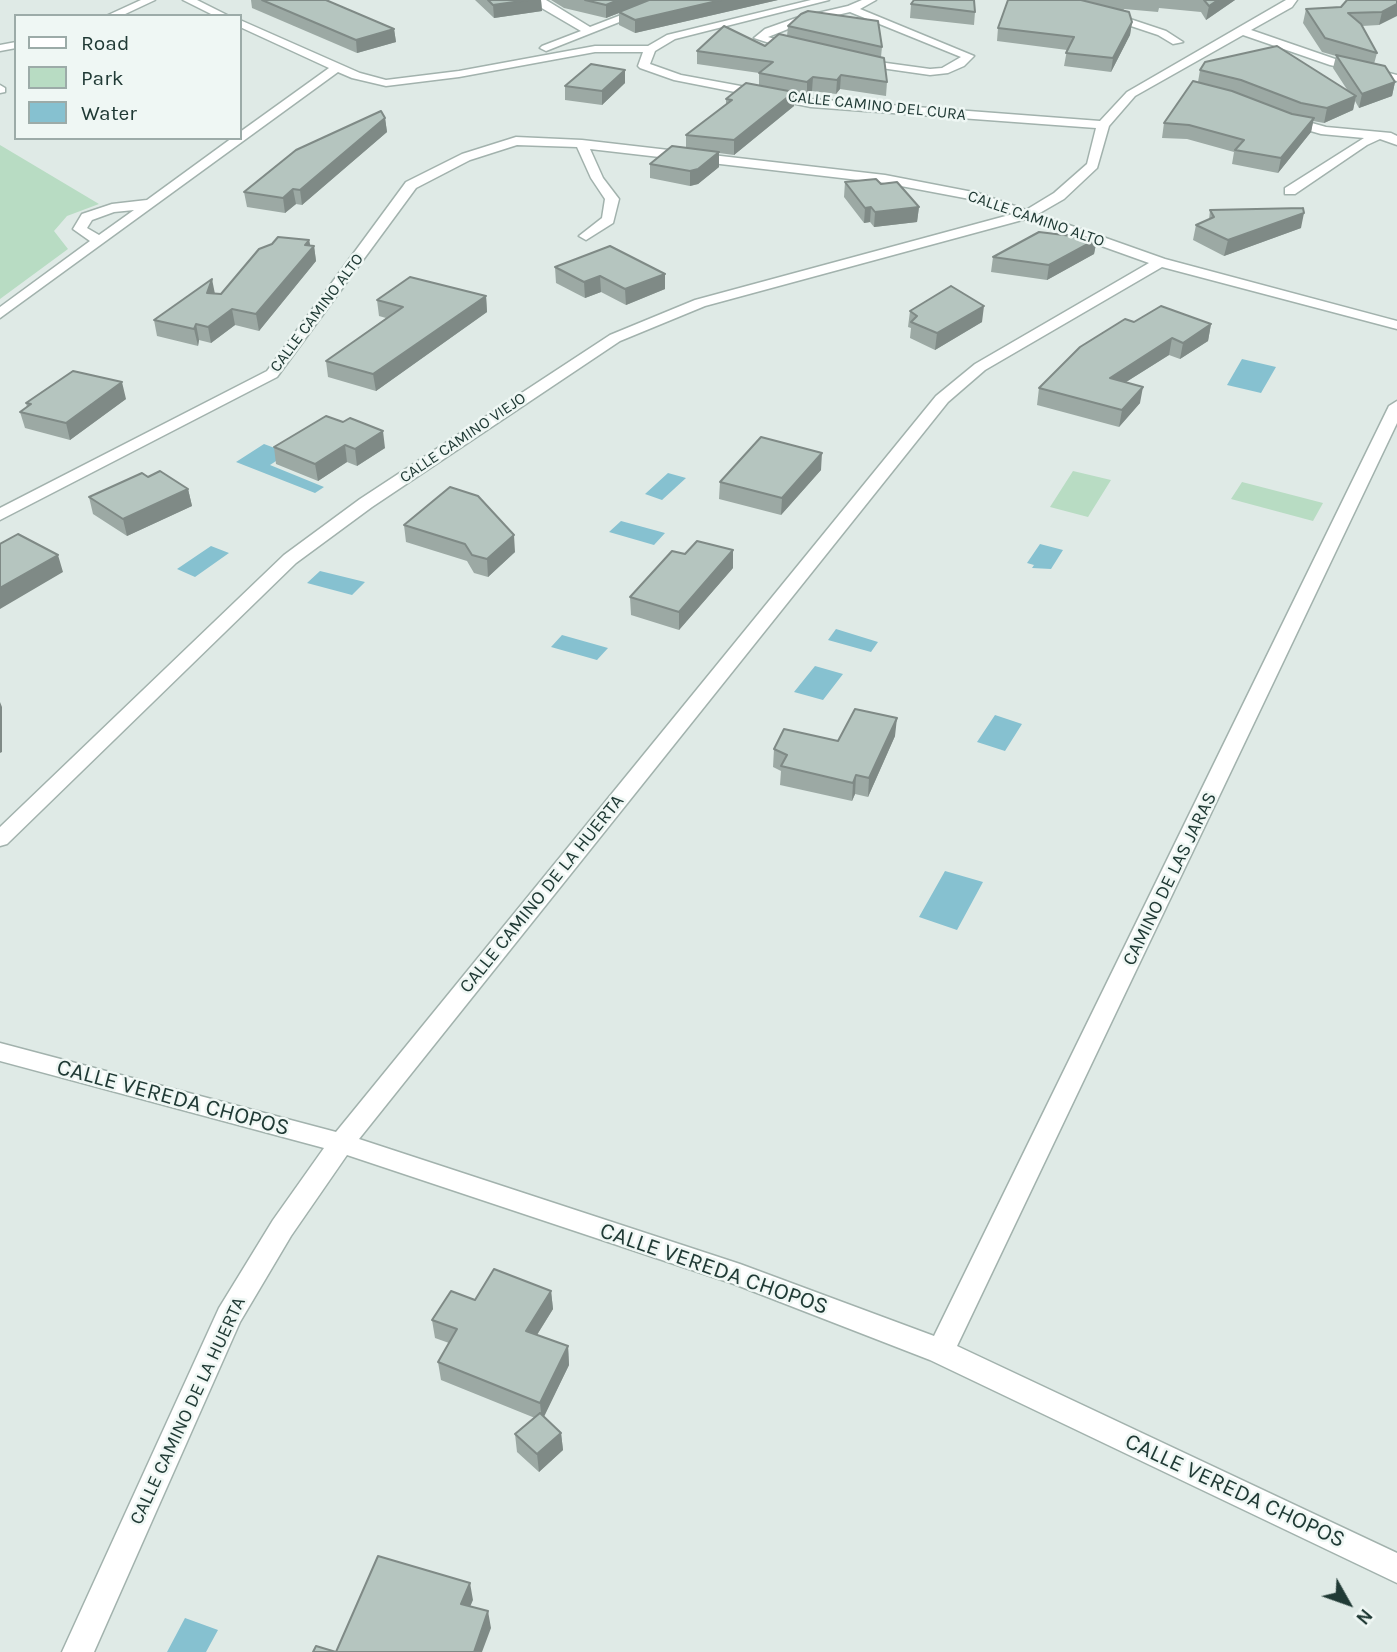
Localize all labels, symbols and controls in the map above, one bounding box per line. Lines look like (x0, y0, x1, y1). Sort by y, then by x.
legend (14, 14, 242, 140)
text: Road (81, 31, 129, 55)
text: Park (81, 66, 124, 90)
street label: CALLE CAMINO DEL CURA (787, 87, 967, 125)
text: Water (81, 101, 137, 125)
street label: CALLE CAMINO ALTO (965, 187, 1107, 251)
street label: CALLE CAMINO ALTO (266, 250, 368, 376)
street label: CALLE CAMINO VIEJO (396, 389, 530, 487)
street label: CAMINO DE LAS JARAS (1118, 789, 1222, 969)
street label: CALLE CAMINO DE LA HUERTA (455, 790, 629, 998)
street label: CALLE VEREDA CHOPOS (54, 1054, 292, 1142)
street label: CALLE VEREDA CHOPOS (596, 1217, 832, 1321)
street label: CALLE CAMINO DE LA HUERTA (125, 1294, 251, 1528)
street label: CALLE VEREDA CHOPOS (1121, 1428, 1349, 1554)
north arrow (1313, 1568, 1383, 1638)
text: N (1351, 1604, 1377, 1629)

